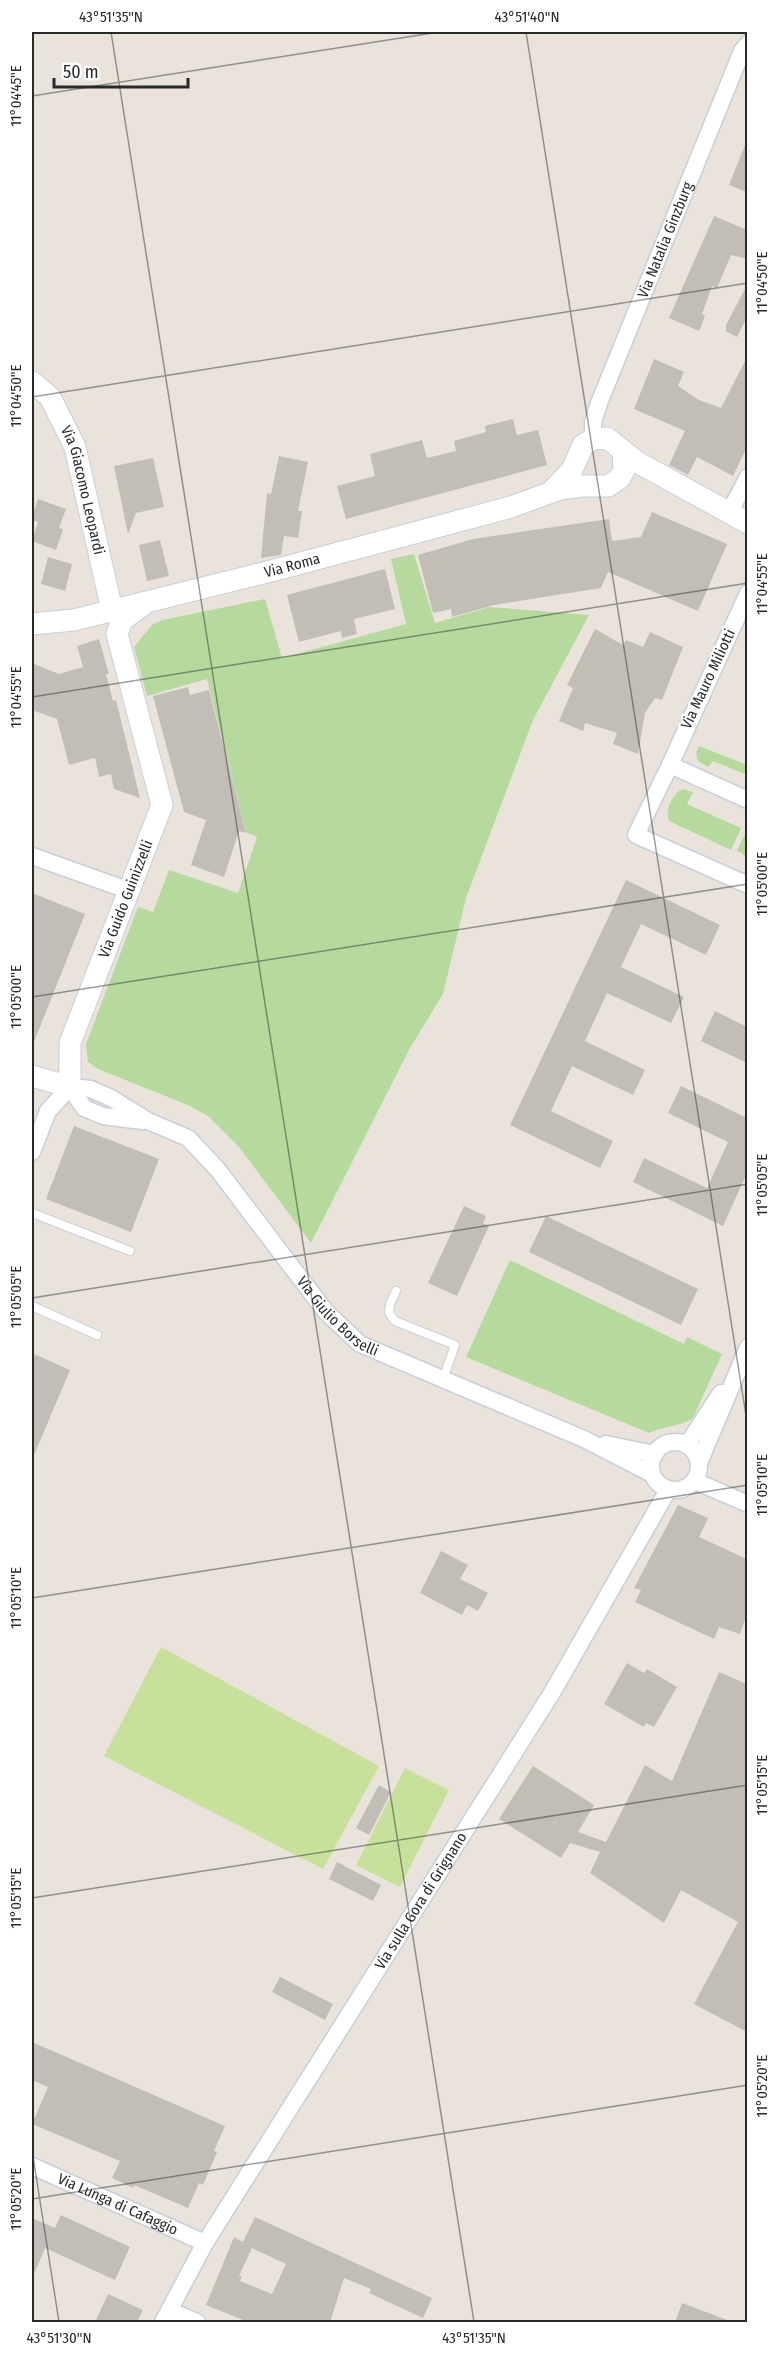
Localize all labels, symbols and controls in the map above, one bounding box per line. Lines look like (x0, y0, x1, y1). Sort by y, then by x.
text: 43°51'35"N (79, 8, 143, 26)
text: 43°51'40"N (495, 8, 559, 26)
scale bar (54, 51, 188, 89)
text: 50 m (63, 61, 99, 83)
text: 11°04'45"E (7, 65, 25, 127)
street label: Via Natalia Ginzburg (634, 179, 697, 301)
text: 11°04'50"E (753, 251, 771, 315)
text: 11°04'50"E (7, 364, 25, 428)
street label: Via Giacomo Leopardi (57, 423, 108, 556)
street label: Via Roma (262, 549, 322, 581)
text: 11°04'55"E (753, 553, 771, 615)
street label: Via Mauro Miliotti (677, 626, 739, 732)
text: 11°04'55"E (7, 666, 25, 728)
street label: Via Guido Guinizzelli (95, 837, 157, 960)
text: 11°05'00"E (753, 852, 771, 916)
text: 11°05'00"E (7, 965, 25, 1029)
text: 11°05'05"E (753, 1154, 771, 1216)
text: 11°05'05"E (7, 1266, 25, 1328)
street label: Via Giulio Borselli (293, 1273, 381, 1360)
text: 11°05'10"E (753, 1454, 771, 1516)
text: 11°05'10"E (7, 1567, 25, 1629)
text: 11°05'15"E (753, 1755, 771, 1815)
street label: Via sulla Gora di Grignano (371, 1829, 471, 1973)
text: 11°05'15"E (7, 1868, 25, 1928)
text: 11°05'20"E (753, 2055, 771, 2117)
text: 11°05'20"E (7, 2168, 25, 2230)
street label: Via Lunga di Cafaggio (55, 2170, 181, 2239)
text: 43°51'30"N (26, 2329, 92, 2347)
text: 43°51'35"N (442, 2329, 506, 2347)

